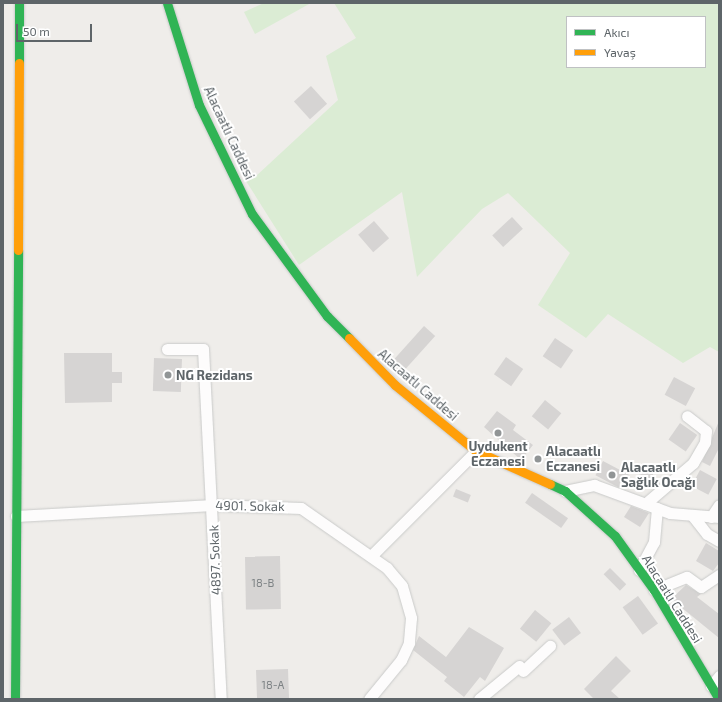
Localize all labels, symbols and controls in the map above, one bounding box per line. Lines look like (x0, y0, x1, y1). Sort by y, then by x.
scale bar (18, 16, 94, 42)
legend (566, 16, 706, 68)
text: 50 m (23, 24, 50, 38)
text: Akıcı (604, 25, 629, 39)
text: Yavaş (604, 45, 636, 59)
street label: Alacaatlı Caddesi (201, 84, 257, 182)
street label: Alacaatlı Caddesi (375, 346, 461, 424)
place label: NG Rezidans (176, 367, 253, 383)
marker: NG Rezidans (163, 370, 173, 380)
marker: Uydukent Eczanesi (493, 428, 503, 438)
place label: Uydukent Eczanesi (468, 439, 528, 470)
place label: Alacaatlı Eczanesi (546, 444, 601, 475)
marker: Alacaatlı Eczanesi (533, 454, 543, 464)
place label: Alacaatlı Sağlık Ocağı (621, 460, 696, 491)
marker: Alacaatlı Sağlık Ocağı (606, 469, 618, 481)
street label: 4901. Sokak (215, 498, 285, 514)
street label: 4897. Sokak (206, 525, 224, 595)
street label: Alacaatlı Caddesi (639, 552, 705, 646)
house number: 18-B (252, 576, 274, 590)
house number: 18-A (262, 678, 284, 692)

